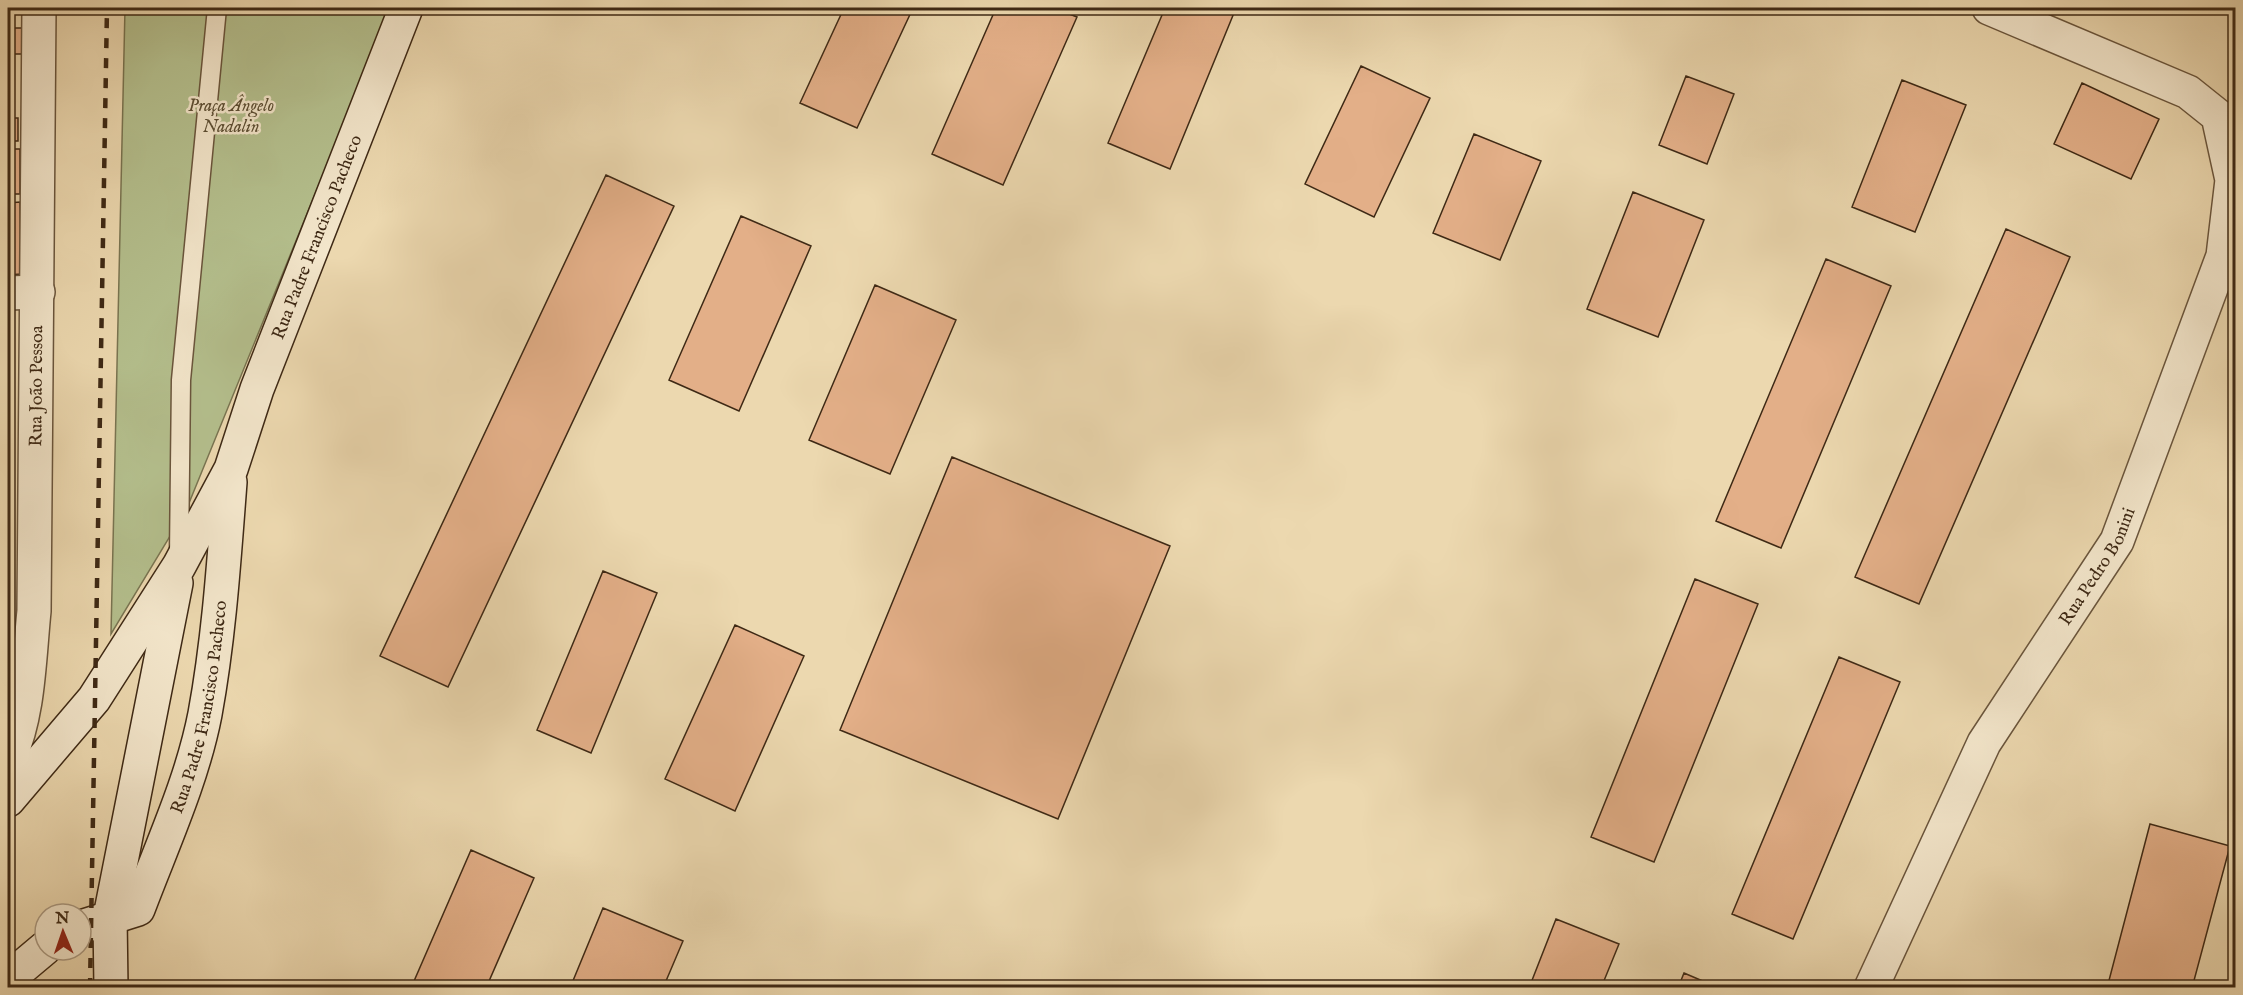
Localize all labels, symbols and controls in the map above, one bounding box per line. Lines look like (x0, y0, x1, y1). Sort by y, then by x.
park label: Praça Ângelo Nadalin (188, 94, 274, 139)
street label: Rua Padre Francisco Pacheco (268, 132, 368, 343)
street label: Rua João Pessoa (25, 325, 49, 447)
street label: Rua Pedro Bonini (2055, 505, 2141, 630)
street label: Rua Padre Francisco Pacheco (166, 599, 233, 817)
north arrow (33, 902, 93, 962)
text: N (54, 909, 70, 929)

